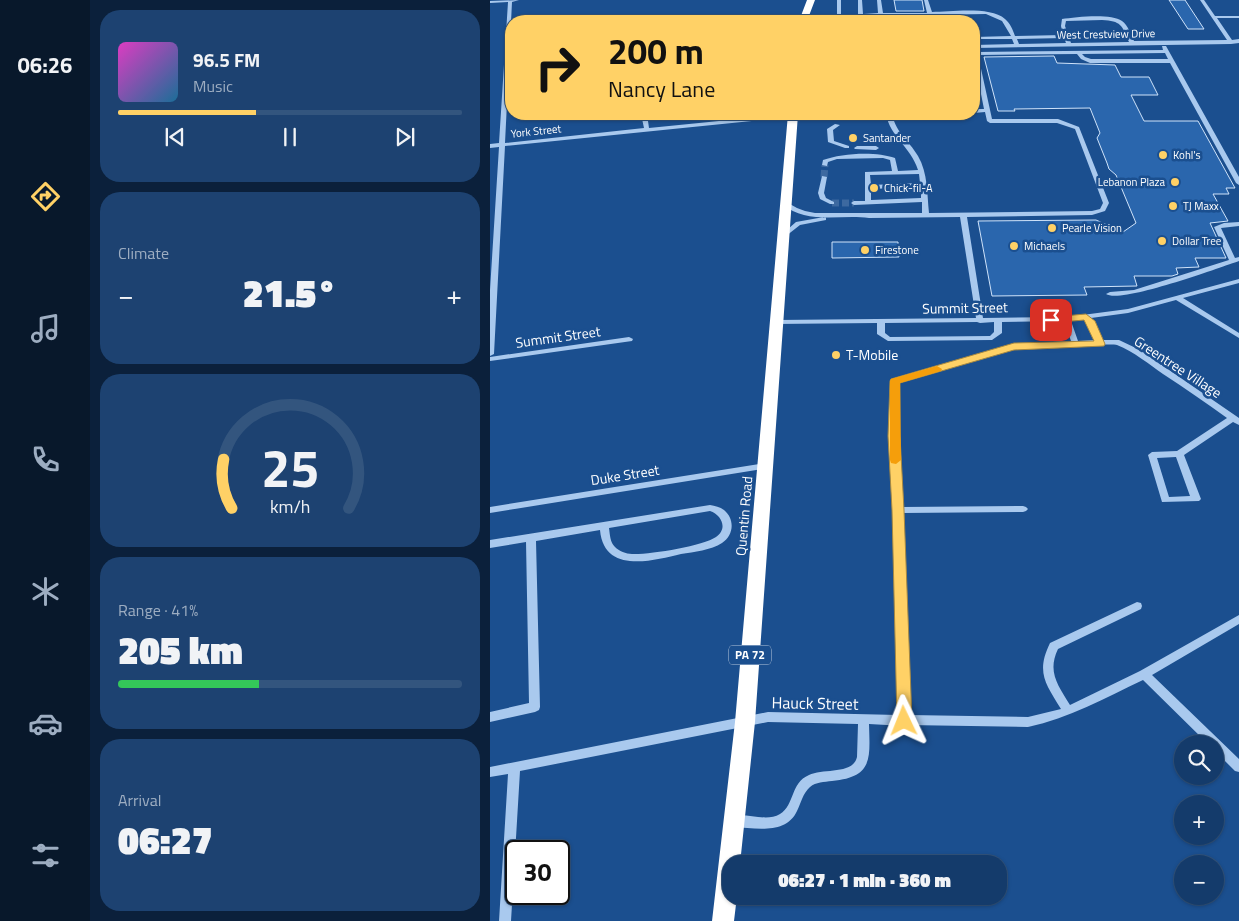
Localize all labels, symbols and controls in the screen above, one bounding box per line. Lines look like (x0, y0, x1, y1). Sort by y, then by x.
text: 200 m (608, 24, 704, 78)
street label: West Crestview Drive (1057, 25, 1156, 43)
icon: right (525, 35, 590, 100)
text: 96.5 FM (193, 45, 260, 74)
text: 06:26 (18, 48, 72, 82)
text: Nancy Lane (608, 72, 715, 106)
text: Music (193, 74, 233, 98)
street label: York Street (510, 120, 562, 142)
icon: previous (161, 123, 189, 151)
icon: pause (276, 123, 304, 151)
icon: next (391, 123, 419, 151)
place label: Santander (863, 130, 911, 146)
marker: Santander (847, 132, 859, 144)
place label: Kohl's (1173, 147, 1201, 163)
marker: Kohl's (1157, 149, 1169, 161)
place label: Lebanon Plaza (1098, 174, 1165, 190)
marker: Lebanon Plaza (1169, 176, 1181, 188)
icon: directions (28, 179, 63, 214)
place label: Chick-fil-A (884, 180, 933, 196)
marker: Chick-fil-A (868, 182, 880, 194)
place label: TJ Maxx (1183, 198, 1219, 214)
marker: TJ Maxx (1167, 200, 1179, 212)
place label: Pearle Vision (1062, 220, 1122, 236)
marker: Pearle Vision (1046, 222, 1058, 234)
place label: Dollar Tree (1172, 233, 1222, 249)
marker: Dollar Tree (1156, 235, 1168, 247)
place label: Michaels (1024, 238, 1065, 254)
marker: Michaels (1008, 240, 1020, 252)
text: Climate (118, 241, 169, 265)
place label: Firestone (875, 242, 919, 258)
marker: Firestone (859, 244, 871, 256)
text: 21.5° (243, 264, 337, 322)
text: − (118, 273, 134, 316)
text: + (446, 273, 462, 316)
street label: Summit Street (922, 296, 1008, 319)
pin (1030, 299, 1072, 341)
icon: arrive (1037, 306, 1065, 334)
icon: music (28, 311, 63, 346)
street label: Summit Street (514, 320, 602, 353)
street label: Greentree Village (1130, 330, 1226, 403)
place label: T-Mobile (846, 344, 898, 365)
marker: T-Mobile (830, 349, 842, 361)
text: 25 (261, 428, 319, 507)
icon: phone (28, 442, 63, 477)
street label: Duke Street (589, 459, 661, 490)
street label: Quentin Road (730, 475, 757, 557)
text: km/h (270, 493, 310, 520)
icon: climate (28, 574, 63, 609)
text: Range · 41% (118, 598, 198, 622)
text: 205 km (118, 621, 243, 679)
road number: PA 72 (729, 646, 771, 664)
street label: Hauck Street (771, 690, 859, 716)
position arrow (877, 694, 929, 746)
icon: car (28, 706, 63, 741)
map controls (1174, 735, 1224, 905)
button: search (1174, 735, 1224, 785)
text: Arrival (118, 788, 161, 812)
button: + (1174, 795, 1224, 845)
text: 06:27 (118, 811, 213, 869)
icon: filters (28, 838, 63, 873)
speed limit sign: 30 (505, 840, 570, 905)
button: − (1174, 855, 1224, 905)
text: 06:27 · 1 min · 360 m (778, 865, 951, 894)

